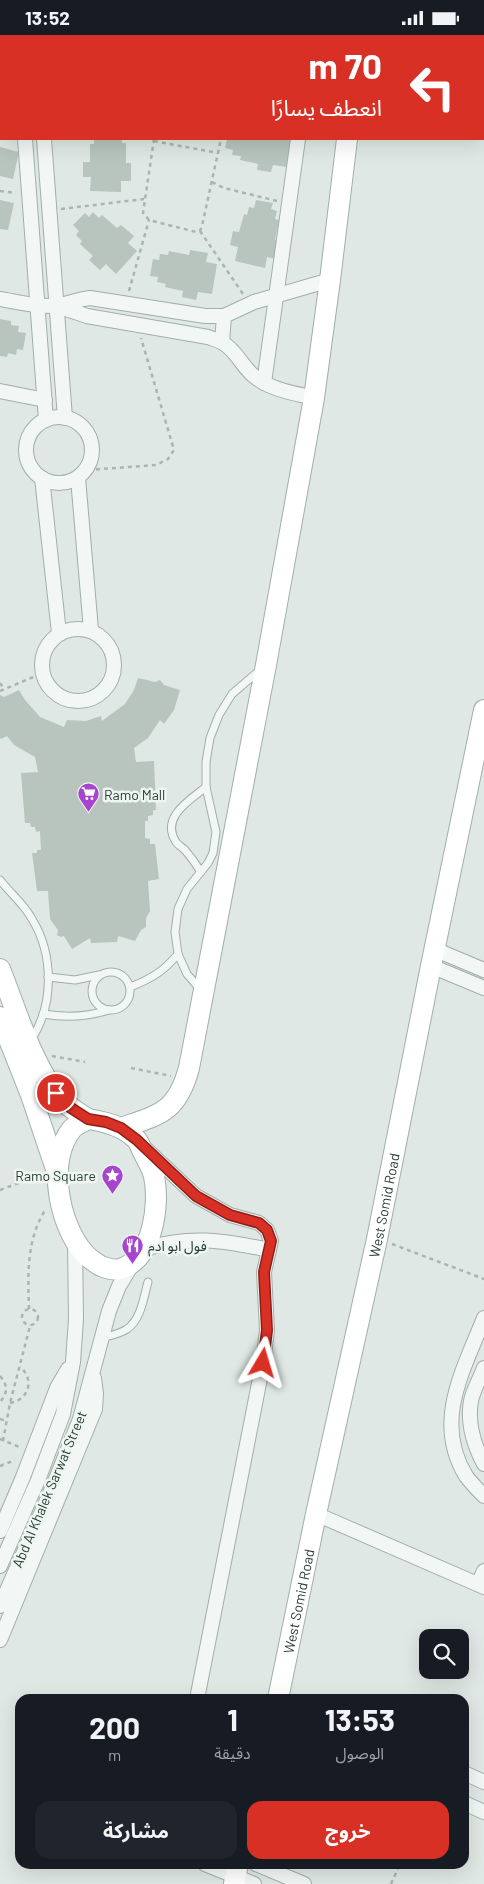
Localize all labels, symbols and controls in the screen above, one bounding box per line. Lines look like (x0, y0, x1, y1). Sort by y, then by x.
text: 13:52 (25, 6, 70, 29)
text: 70 m (308, 44, 382, 86)
icon: left (400, 55, 465, 120)
text: انعطف يسارًا (271, 94, 382, 120)
supermarket icon: Ramo Mall (76, 782, 100, 813)
place label: Ramo Mall (104, 786, 165, 803)
pin (35, 1072, 77, 1114)
icon: arrive (42, 1079, 70, 1107)
street label: West Somid Road (365, 1152, 402, 1259)
place icon: Ramo Square (100, 1163, 124, 1194)
place label: Ramo Square (15, 1167, 96, 1184)
restaurant icon: فول ابو ادم (120, 1233, 144, 1264)
place label: فول ابو ادم (148, 1237, 207, 1257)
position arrow (236, 1336, 288, 1388)
street label: Abd Al Khalek Sarwat Street (8, 1408, 90, 1570)
street label: West Somid Road (279, 1547, 317, 1655)
map controls (419, 1629, 469, 1679)
button: search (419, 1629, 469, 1679)
text: 1 (227, 1701, 238, 1737)
text: 13:53 (325, 1701, 395, 1737)
text: 200 (89, 1709, 140, 1745)
text: دقيقة (214, 1743, 251, 1762)
text: الوصول (336, 1743, 384, 1762)
text: m (108, 1745, 121, 1764)
button: مشاركة (35, 1801, 237, 1859)
button: خروج (247, 1801, 449, 1859)

